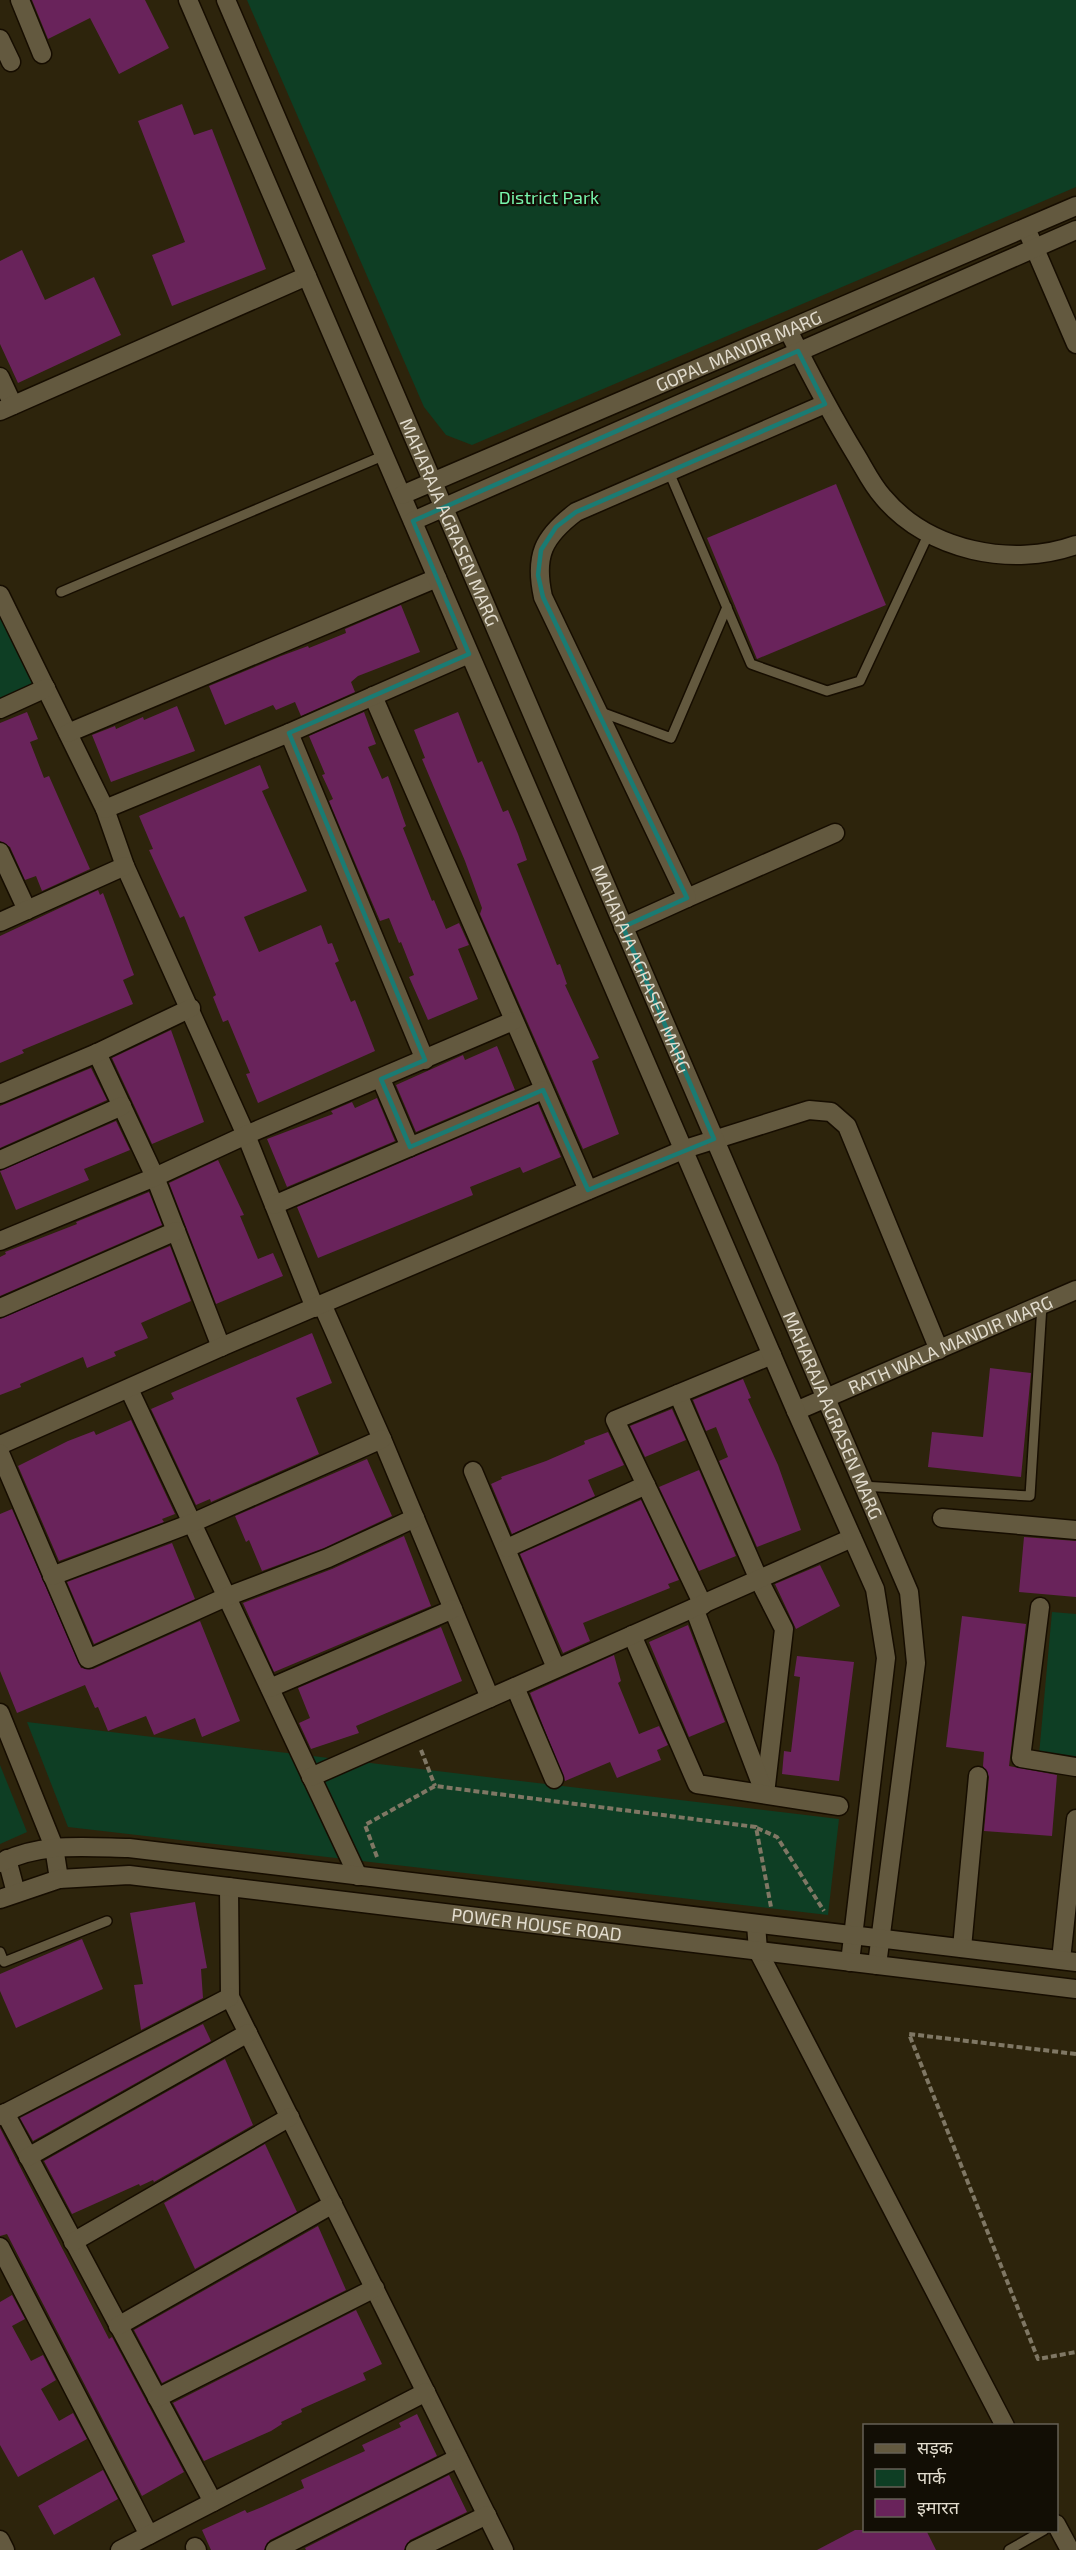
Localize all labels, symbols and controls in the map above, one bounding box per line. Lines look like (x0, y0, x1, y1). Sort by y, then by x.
park label: District Park (499, 186, 599, 208)
street label: GOPAL MANDIR MARG (652, 306, 825, 396)
street label: MAHARAJA AGRASEN MARG (396, 415, 504, 629)
street label: MAHARAJA AGRASEN MARG (587, 861, 696, 1076)
street label: RATH WALA MANDIR MARG (845, 1291, 1056, 1398)
street label: MAHARAJA AGRASEN MARG (779, 1308, 887, 1523)
street label: POWER HOUSE ROAD (450, 1903, 623, 1945)
legend (863, 2424, 1058, 2532)
text: सड़क (917, 2436, 954, 2458)
text: पार्क (917, 2466, 947, 2488)
text: इमारत (917, 2496, 960, 2518)

